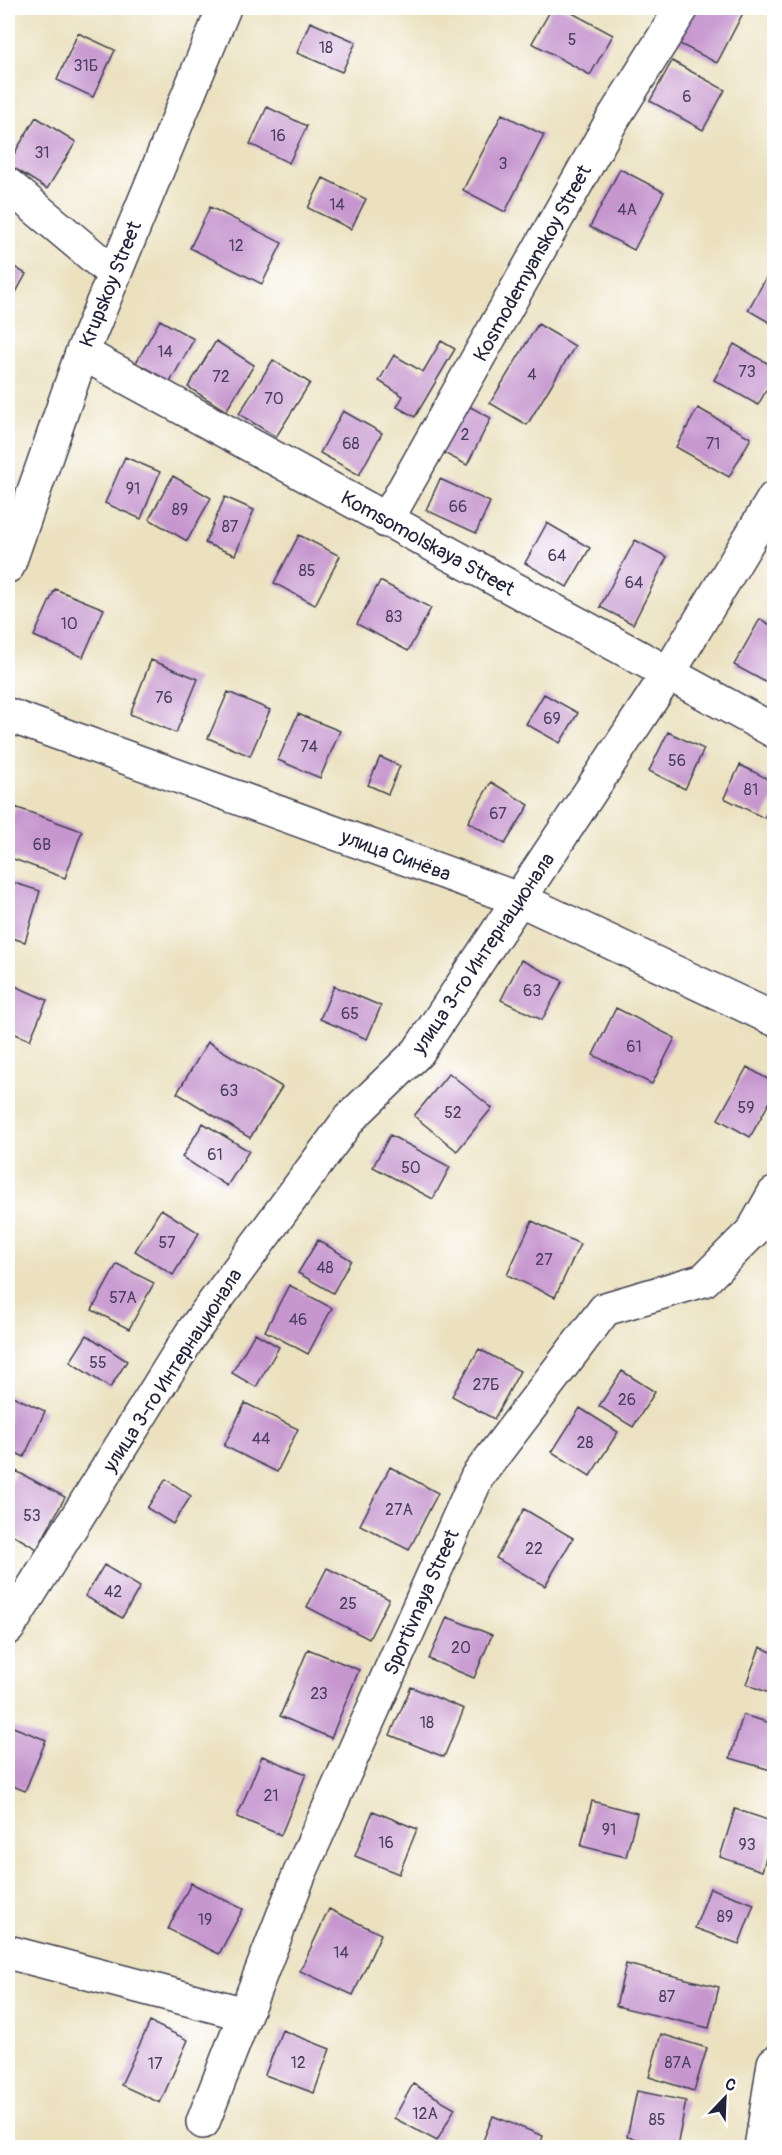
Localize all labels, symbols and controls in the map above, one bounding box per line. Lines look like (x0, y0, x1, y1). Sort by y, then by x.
house number: 5 (568, 30, 576, 50)
house number: 18 (319, 38, 333, 58)
house number: 31Б (74, 56, 98, 76)
house number: 6 (682, 87, 692, 107)
house number: 16 (270, 126, 286, 146)
house number: 31 (34, 143, 50, 163)
house number: 3 (499, 154, 508, 174)
street label: Kosmodemyanskoy Street (468, 160, 597, 366)
house number: 14 (329, 195, 345, 215)
house number: 4А (617, 200, 637, 220)
street label: Krupskoy Street (74, 217, 147, 351)
house number: 12 (228, 236, 244, 256)
house number: 14 (157, 342, 173, 362)
house number: 73 (738, 362, 756, 382)
house number: 4 (527, 365, 537, 385)
house number: 72 (212, 367, 230, 387)
house number: 70 (264, 389, 284, 409)
house number: 2 (461, 425, 470, 445)
house number: 68 (342, 434, 360, 454)
house number: 71 (706, 434, 720, 454)
house number: 91 (126, 479, 140, 499)
street label: Komsomolskaya Street (336, 485, 520, 602)
house number: 66 (449, 497, 467, 517)
house number: 89 (172, 500, 188, 520)
house number: 87 (222, 517, 239, 537)
house number: 64 (548, 546, 566, 566)
house number: 85 (299, 561, 315, 581)
house number: 64 (625, 573, 643, 593)
house number: 83 (386, 607, 403, 627)
house number: 10 (60, 614, 78, 634)
house number: 76 (155, 688, 173, 708)
house number: 69 (543, 709, 561, 729)
house number: 74 (300, 737, 318, 757)
house number: 56 (668, 751, 686, 771)
house number: 81 (744, 780, 758, 800)
house number: 67 (489, 804, 507, 824)
street label: улица Синёва (336, 824, 454, 887)
house number: 6В (33, 835, 51, 855)
street label: улица 3-го Интернационала (406, 848, 560, 1060)
house number: 63 (523, 981, 541, 1001)
house number: 65 (341, 1004, 359, 1024)
house number: 61 (626, 1037, 642, 1057)
house number: 63 (220, 1081, 238, 1101)
house number: 59 (738, 1098, 754, 1118)
house number: 52 (444, 1103, 462, 1123)
house number: 61 (207, 1145, 223, 1165)
house number: 50 (401, 1158, 421, 1178)
house number: 57 (158, 1233, 176, 1253)
house number: 27 (535, 1250, 553, 1270)
house number: 48 (316, 1258, 334, 1278)
street label: улица 3-го Интернационала (97, 1264, 248, 1478)
house number: 57А (109, 1288, 137, 1308)
house number: 46 (289, 1310, 307, 1330)
house number: 55 (89, 1353, 107, 1373)
house number: 27Б (472, 1375, 500, 1395)
house number: 26 (618, 1390, 636, 1410)
house number: 44 (252, 1429, 270, 1449)
house number: 28 (576, 1433, 594, 1453)
house number: 27А (385, 1500, 413, 1520)
house number: 53 (23, 1506, 41, 1526)
street label: Sportivnaya Street (378, 1524, 465, 1679)
house number: 22 (525, 1539, 543, 1559)
house number: 42 (104, 1582, 122, 1602)
house number: 25 (339, 1594, 357, 1614)
house number: 20 (451, 1638, 471, 1658)
house number: 23 (310, 1684, 328, 1704)
house number: 18 (420, 1713, 434, 1733)
house number: 21 (263, 1786, 279, 1806)
house number: 91 (602, 1820, 616, 1840)
house number: 16 (378, 1833, 394, 1853)
house number: 93 (738, 1835, 756, 1855)
house number: 89 (717, 1907, 733, 1927)
house number: 19 (198, 1910, 212, 1930)
house number: 14 (333, 1943, 349, 1963)
house number: 87 (659, 1987, 676, 2007)
house number: 12 (290, 2053, 306, 2073)
house number: 87А (665, 2053, 691, 2073)
house number: 17 (148, 2054, 163, 2074)
north arrow (695, 2068, 755, 2128)
text: С (722, 2074, 739, 2096)
house number: 12А (412, 2104, 438, 2124)
house number: 85 (649, 2110, 665, 2130)

